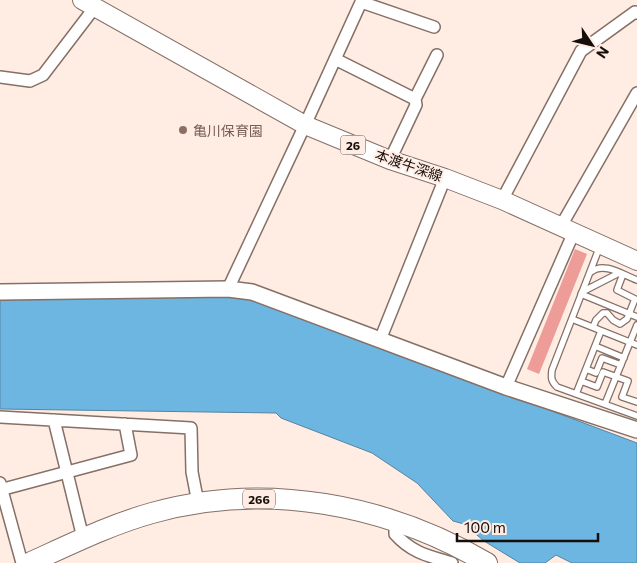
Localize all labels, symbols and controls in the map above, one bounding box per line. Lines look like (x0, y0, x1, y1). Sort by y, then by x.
north arrow (567, 20, 617, 70)
text: N (593, 44, 613, 62)
place label: 亀川保育園 (193, 122, 263, 139)
marker: 亀川保育園 (177, 124, 189, 136)
road number: 26 (340, 136, 366, 154)
street label: 本渡牛深線 (373, 146, 445, 184)
road number: 266 (243, 489, 275, 508)
scale bar (457, 510, 598, 542)
text: 100 m (464, 518, 506, 536)

